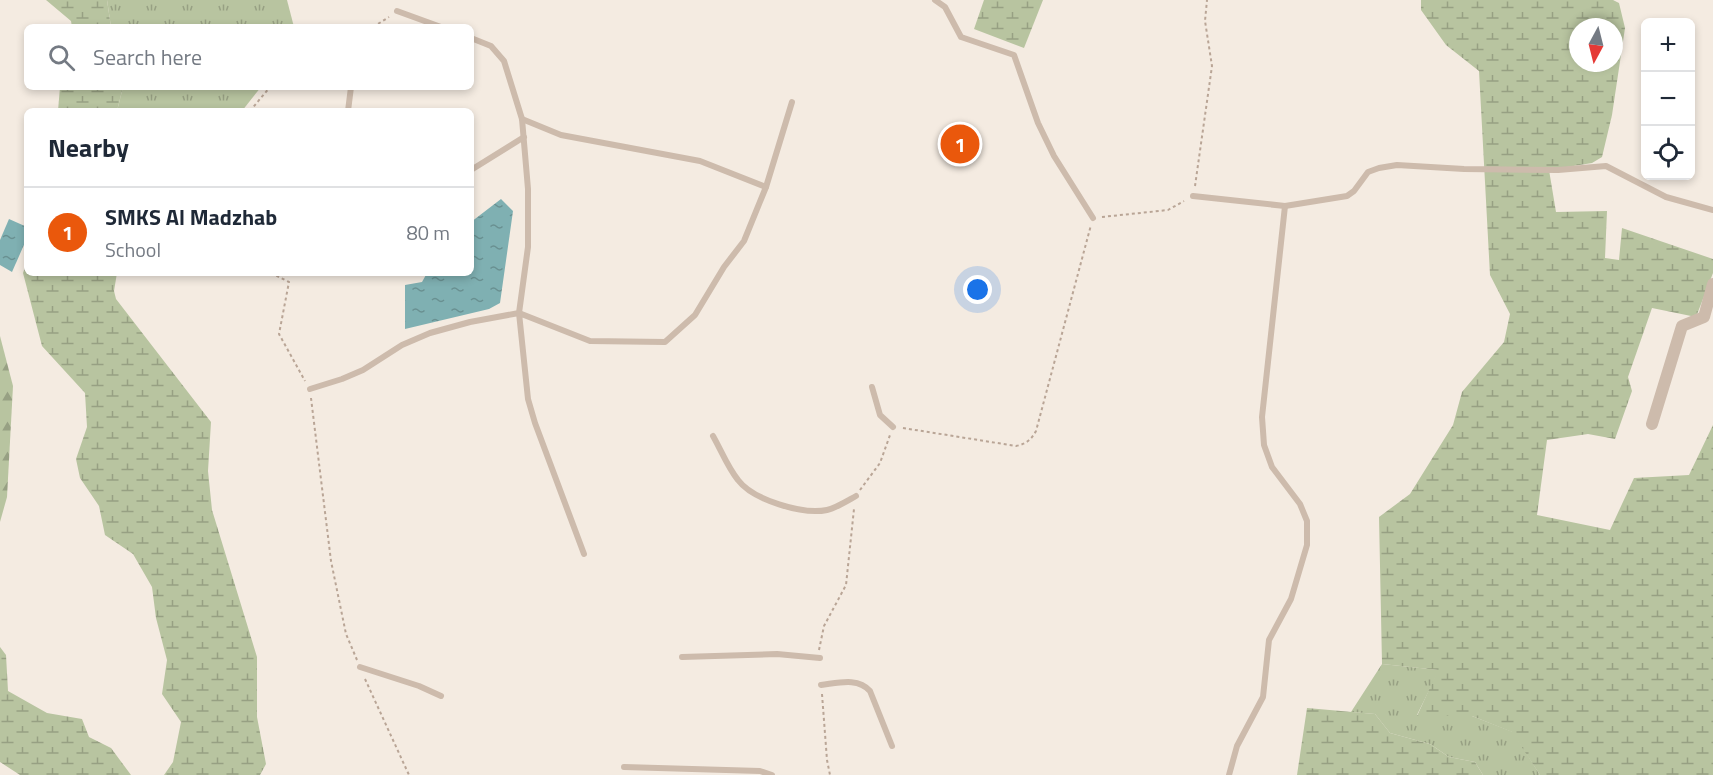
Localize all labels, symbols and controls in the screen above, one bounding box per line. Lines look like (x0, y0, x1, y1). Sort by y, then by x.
north arrow (1569, 18, 1623, 72)
map controls (1641, 18, 1695, 180)
button: + (1641, 18, 1695, 72)
search box (24, 24, 474, 90)
text: Search here (93, 40, 202, 74)
icon: search (45, 41, 78, 74)
button: − (1641, 72, 1695, 126)
pin: 1 (940, 122, 980, 166)
button: locate (1641, 126, 1695, 180)
text: Nearby (48, 128, 129, 167)
text: SMKS Al Madzhab (105, 200, 277, 234)
text: 1 (62, 217, 73, 248)
text: 80 m (406, 217, 450, 248)
text: School (105, 234, 161, 265)
your location (963, 275, 992, 304)

